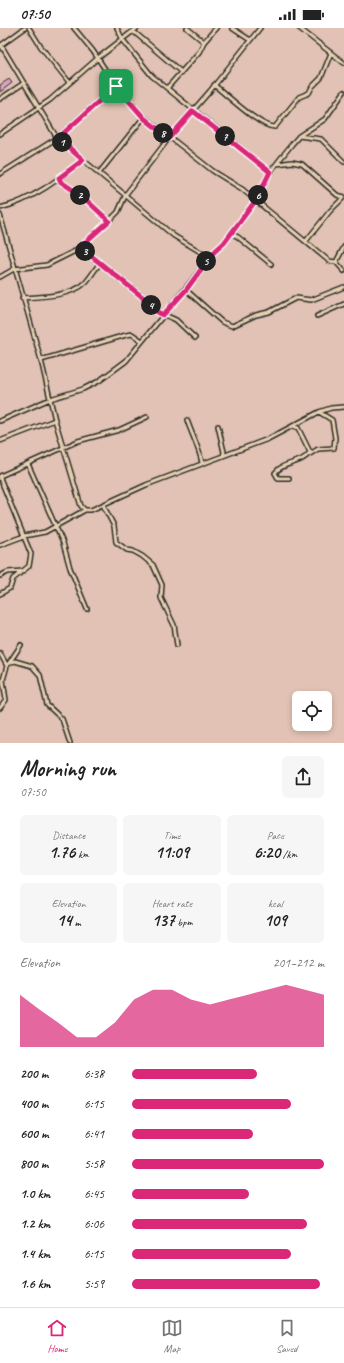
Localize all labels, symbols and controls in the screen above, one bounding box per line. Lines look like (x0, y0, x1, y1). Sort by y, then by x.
text: 07:50 (20, 5, 50, 24)
pin (99, 69, 133, 103)
icon: arrive (105, 75, 127, 97)
pin: 8 (153, 123, 173, 143)
text: 8 (161, 126, 165, 140)
pin: 7 (215, 126, 235, 146)
text: 7 (223, 129, 227, 143)
pin: 1 (52, 132, 72, 152)
text: 1 (60, 135, 64, 149)
pin: 2 (70, 185, 90, 205)
pin: 6 (248, 185, 268, 205)
text: 2 (78, 188, 82, 202)
text: 6 (255, 188, 261, 202)
pin: 3 (75, 241, 95, 261)
text: 3 (83, 244, 87, 258)
pin: 5 (196, 251, 216, 271)
text: 5 (204, 254, 208, 268)
pin: 4 (141, 295, 161, 315)
text: 4 (149, 298, 153, 312)
map controls (292, 691, 332, 731)
button: locate (292, 691, 332, 731)
text: Morning run (20, 755, 116, 783)
button: share (282, 756, 324, 798)
text: 07:50 (20, 784, 46, 800)
text: Distance (52, 828, 85, 842)
text: Time (164, 828, 180, 842)
text: Pace (267, 828, 284, 842)
text: 1.76 (49, 842, 75, 863)
text: 11:09 (155, 842, 189, 863)
text: 6:20 (253, 842, 280, 863)
text: km (75, 847, 89, 861)
text: /km (280, 847, 297, 861)
text: Elevation (52, 896, 86, 910)
text: Heart rate (152, 896, 192, 910)
text: kcal (268, 896, 283, 910)
text: 14 (57, 910, 72, 931)
text: 137 (152, 910, 175, 931)
text: 109 (264, 910, 287, 931)
text: m (72, 915, 81, 929)
text: bpm (175, 915, 192, 929)
text: Elevation (20, 955, 60, 971)
text: 201–212 m (273, 955, 324, 971)
text: 200 m (20, 1066, 48, 1082)
text: 6:38 (84, 1066, 104, 1082)
text: 400 m (20, 1096, 48, 1112)
text: 6:15 (84, 1096, 104, 1112)
text: 600 m (20, 1126, 48, 1142)
text: 6:41 (84, 1126, 104, 1142)
text: 800 m (20, 1156, 48, 1172)
text: 5:58 (84, 1156, 104, 1172)
text: 1.0 km (20, 1186, 50, 1202)
text: 6:45 (84, 1186, 104, 1202)
text: 1.2 km (20, 1216, 50, 1232)
text: 6:06 (84, 1216, 104, 1232)
text: 1.4 km (20, 1246, 50, 1262)
text: 6:15 (84, 1246, 104, 1262)
text: 1.6 km (20, 1276, 51, 1292)
text: 5:59 (84, 1276, 104, 1292)
tab: Home (46, 1317, 68, 1355)
tab: Map (161, 1317, 183, 1355)
tab: Saved (276, 1317, 298, 1355)

